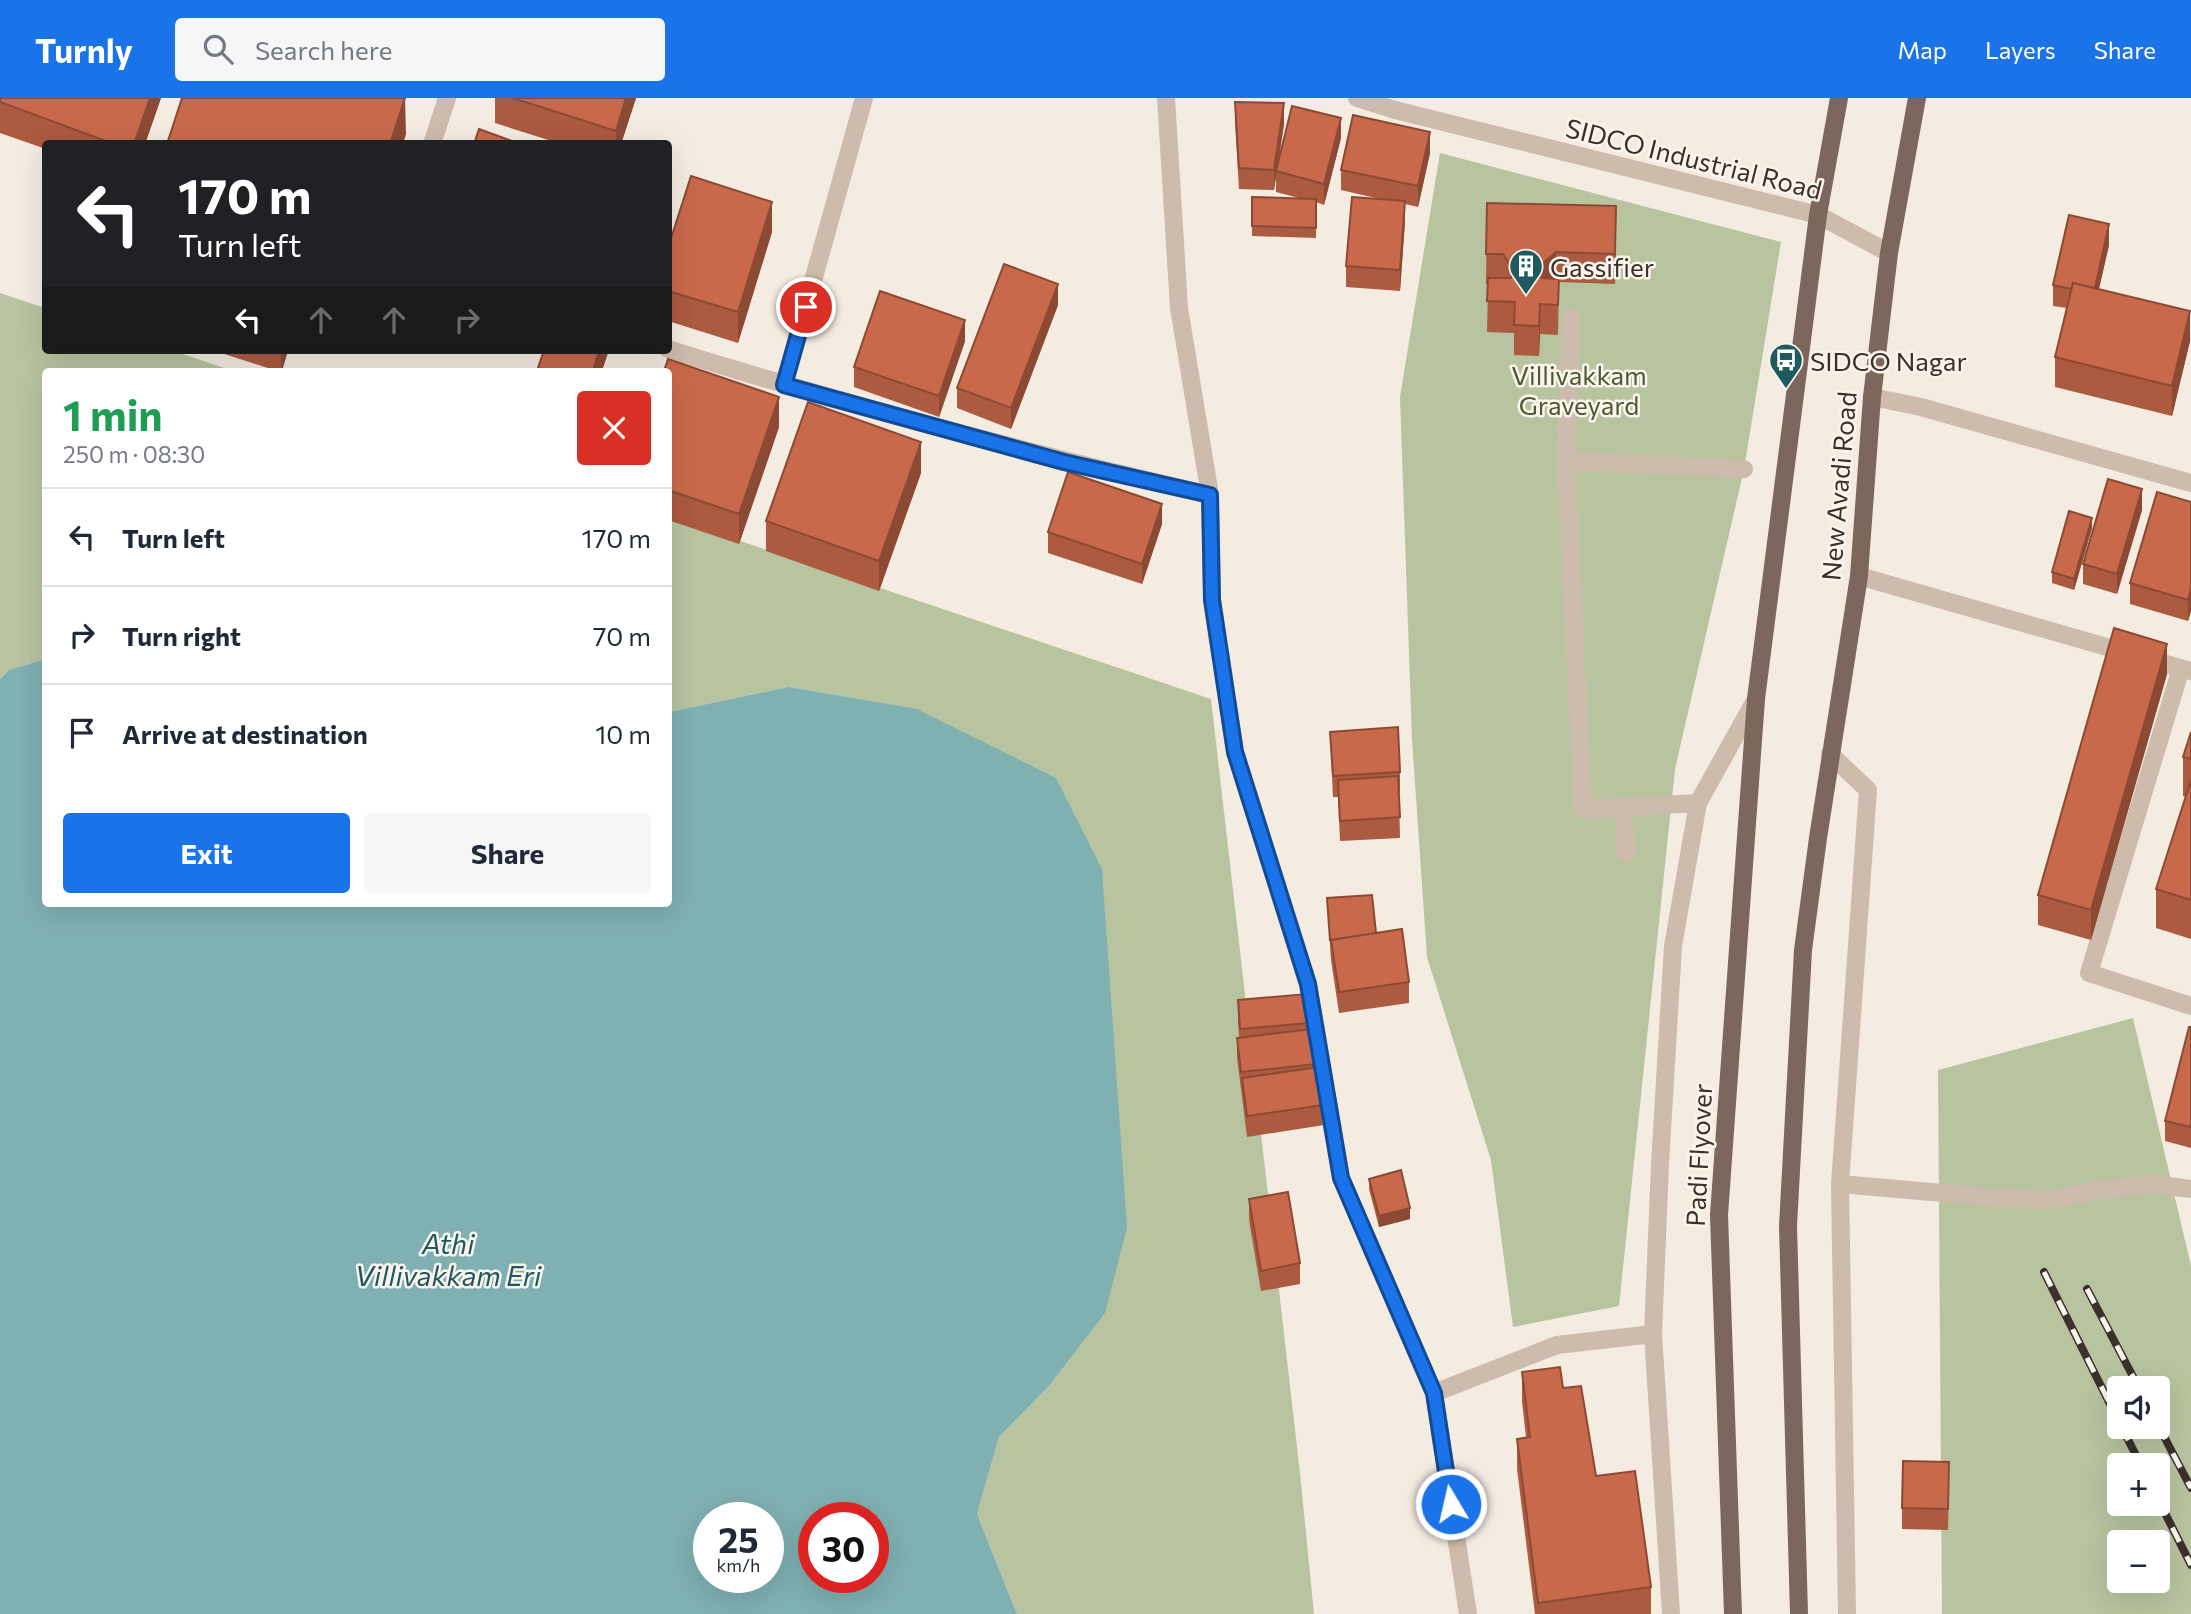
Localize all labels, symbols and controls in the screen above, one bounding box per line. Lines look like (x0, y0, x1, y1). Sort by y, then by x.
search box (175, 18, 665, 81)
text: Turnly (35, 29, 133, 70)
icon: search (199, 30, 237, 68)
text: Search here (255, 34, 392, 65)
text: Map (1898, 35, 1947, 64)
text: Layers (1985, 35, 2056, 64)
text: Share (2094, 35, 2156, 64)
street label: SIDCO Industrial Road (1563, 111, 1825, 205)
text: 170 m (178, 164, 311, 224)
icon: left (63, 168, 154, 259)
text: Turn left (178, 224, 302, 264)
building icon: Gassifier (1507, 247, 1545, 296)
place label: Gassifier (1550, 251, 1654, 282)
pin (776, 277, 836, 337)
icon: arrive (787, 288, 825, 326)
icon: left (229, 301, 267, 339)
icon: ahead (302, 301, 340, 339)
icon: ahead (375, 301, 413, 339)
icon: right (448, 301, 486, 339)
bus stop icon: SIDCO Nagar (1767, 341, 1805, 390)
place label: SIDCO Nagar (1810, 345, 1967, 376)
park label: Villivakkam Graveyard (1511, 359, 1647, 420)
text: 1 min (63, 388, 163, 440)
street label: New Avadi Road (1814, 390, 1862, 582)
button: close (577, 391, 651, 465)
text: 250 m · 08:30 (63, 440, 205, 468)
icon: left (63, 518, 101, 556)
text: Turn left (122, 522, 225, 553)
text: 170 m (582, 522, 651, 553)
icon: right (63, 616, 101, 654)
text: Turn right (122, 620, 241, 651)
text: 70 m (593, 620, 651, 651)
icon: arrive (63, 714, 101, 752)
text: Arrive at destination (122, 718, 368, 749)
text: 10 m (595, 718, 651, 749)
button: Exit (63, 813, 350, 893)
button: Share (364, 813, 651, 893)
street label: Padi Flyover (1679, 1083, 1717, 1227)
water label: Athi Villivakkam Eri (355, 1226, 542, 1292)
map controls (2107, 1376, 2170, 1593)
button: sound (2107, 1376, 2170, 1439)
button: + (2107, 1453, 2170, 1516)
position arrow (1414, 1467, 1488, 1541)
speed limit sign: 30 (798, 1502, 889, 1593)
text: 25 (718, 1517, 759, 1560)
button: − (2107, 1530, 2170, 1593)
text: km/h (717, 1554, 760, 1576)

